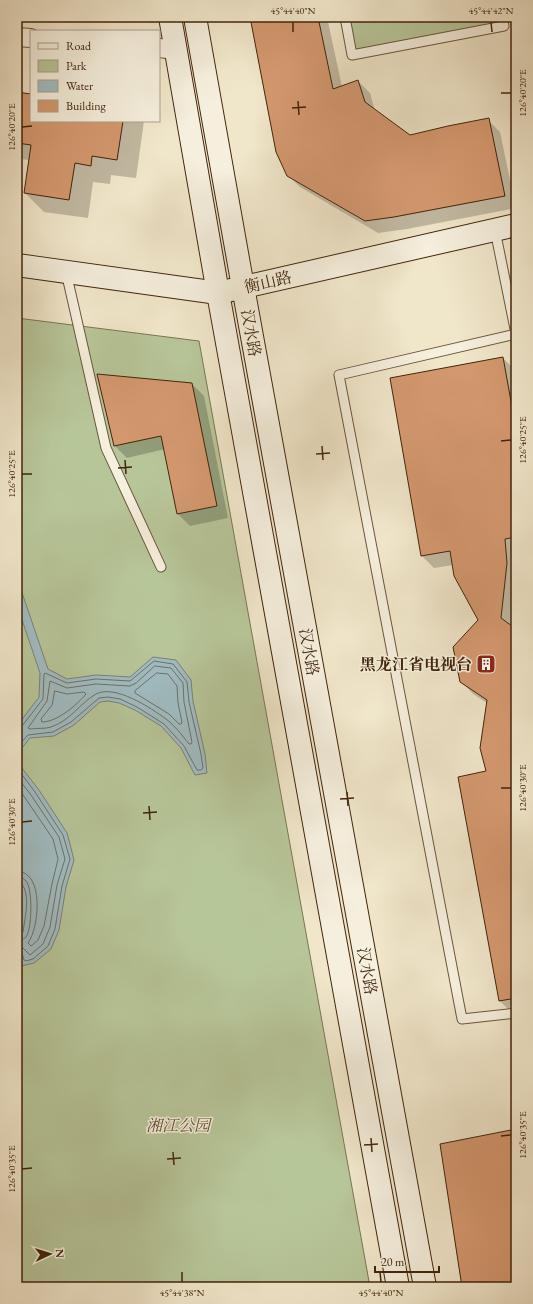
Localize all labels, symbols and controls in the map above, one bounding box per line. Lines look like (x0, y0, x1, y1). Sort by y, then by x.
text: 45°44'40"N (271, 4, 316, 17)
text: 45°44'42"N (469, 4, 514, 17)
legend (30, 30, 160, 122)
text: Road (66, 38, 92, 54)
text: Park (66, 58, 87, 74)
text: 126°40'20"E (516, 69, 529, 117)
text: Water (66, 78, 93, 94)
text: Building (66, 98, 107, 114)
text: 126°40'20"E (5, 103, 18, 151)
street label: 衡山路 (242, 266, 294, 298)
street label: 汉水路 (236, 308, 266, 358)
text: 126°40'25"E (516, 416, 529, 464)
text: 126°40'25"E (5, 450, 18, 498)
street label: 汉水路 (294, 627, 324, 677)
building icon: 黑龙江省电视台 (475, 653, 497, 675)
place label: 黑龙江省电视台 (360, 654, 472, 675)
text: 126°40'30"E (516, 764, 529, 812)
text: 126°40'30"E (5, 798, 18, 846)
street label: 汉水路 (352, 946, 382, 996)
text: 126°40'35"E (516, 1111, 529, 1159)
park label: 湘江公园 (146, 1115, 213, 1136)
text: 126°40'35"E (5, 1145, 18, 1193)
north arrow (30, 1234, 70, 1274)
text: N (53, 1248, 67, 1258)
scale bar (375, 1248, 439, 1274)
text: 20 m (381, 1254, 405, 1270)
text: 45°44'38"N (160, 1286, 205, 1299)
text: 45°44'40"N (359, 1286, 404, 1299)

